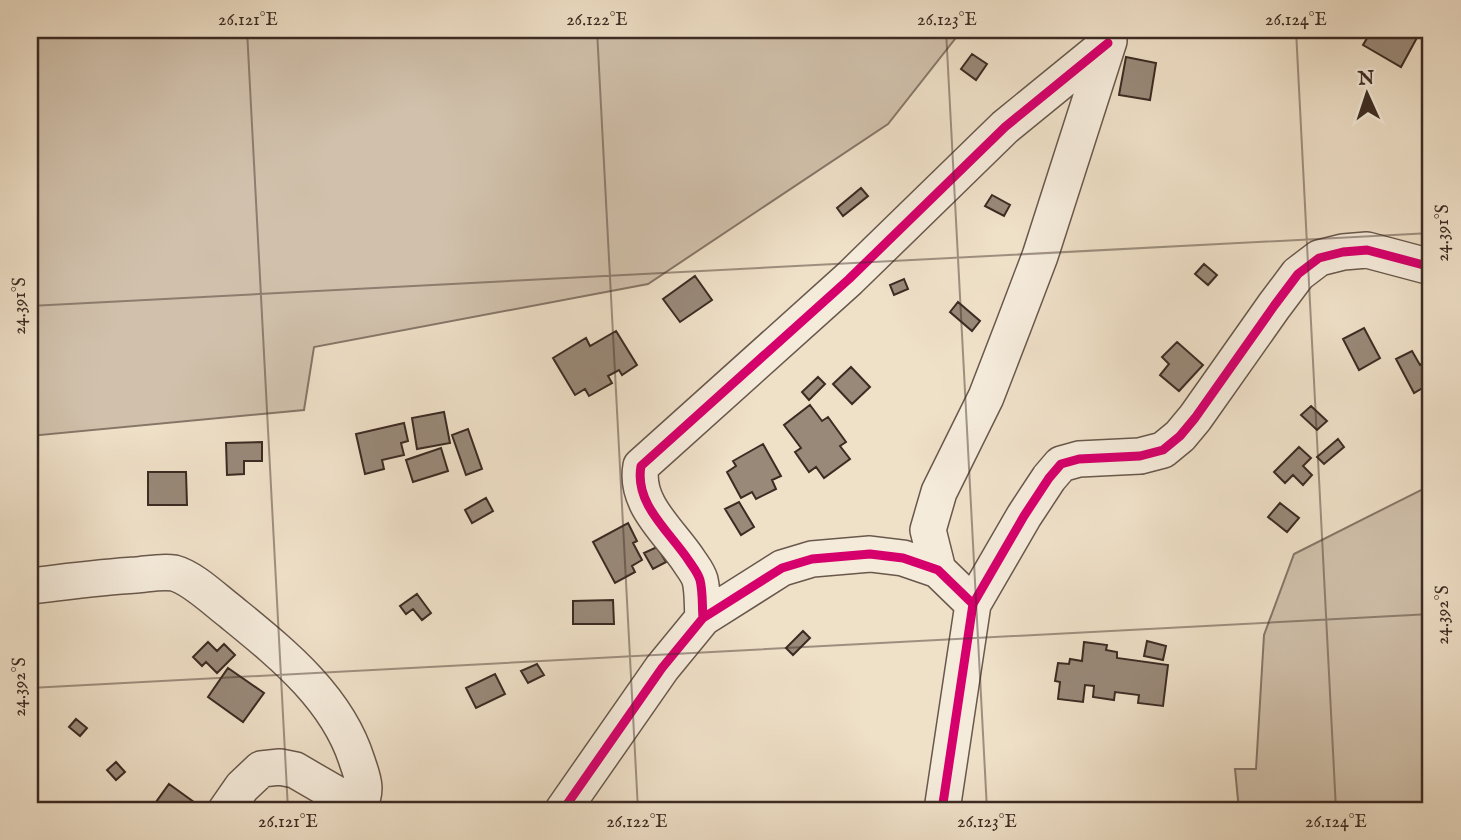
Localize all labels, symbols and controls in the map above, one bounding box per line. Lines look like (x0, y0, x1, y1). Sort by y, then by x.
text: 26.121°E (218, 9, 278, 32)
text: 26.122°E (566, 9, 628, 32)
text: 26.123°E (917, 9, 977, 32)
text: 26.124°E (1265, 9, 1327, 32)
north arrow (1332, 60, 1402, 130)
text: N (1356, 67, 1376, 91)
text: 24.391°S (1432, 204, 1455, 262)
text: 24.391°S (9, 277, 32, 335)
text: 24.392°S (1432, 585, 1455, 645)
text: 24.392°S (9, 657, 32, 717)
text: 26.121°E (258, 811, 318, 834)
text: 26.122°E (606, 811, 668, 834)
text: 26.123°E (957, 811, 1017, 834)
text: 26.124°E (1305, 811, 1367, 834)

